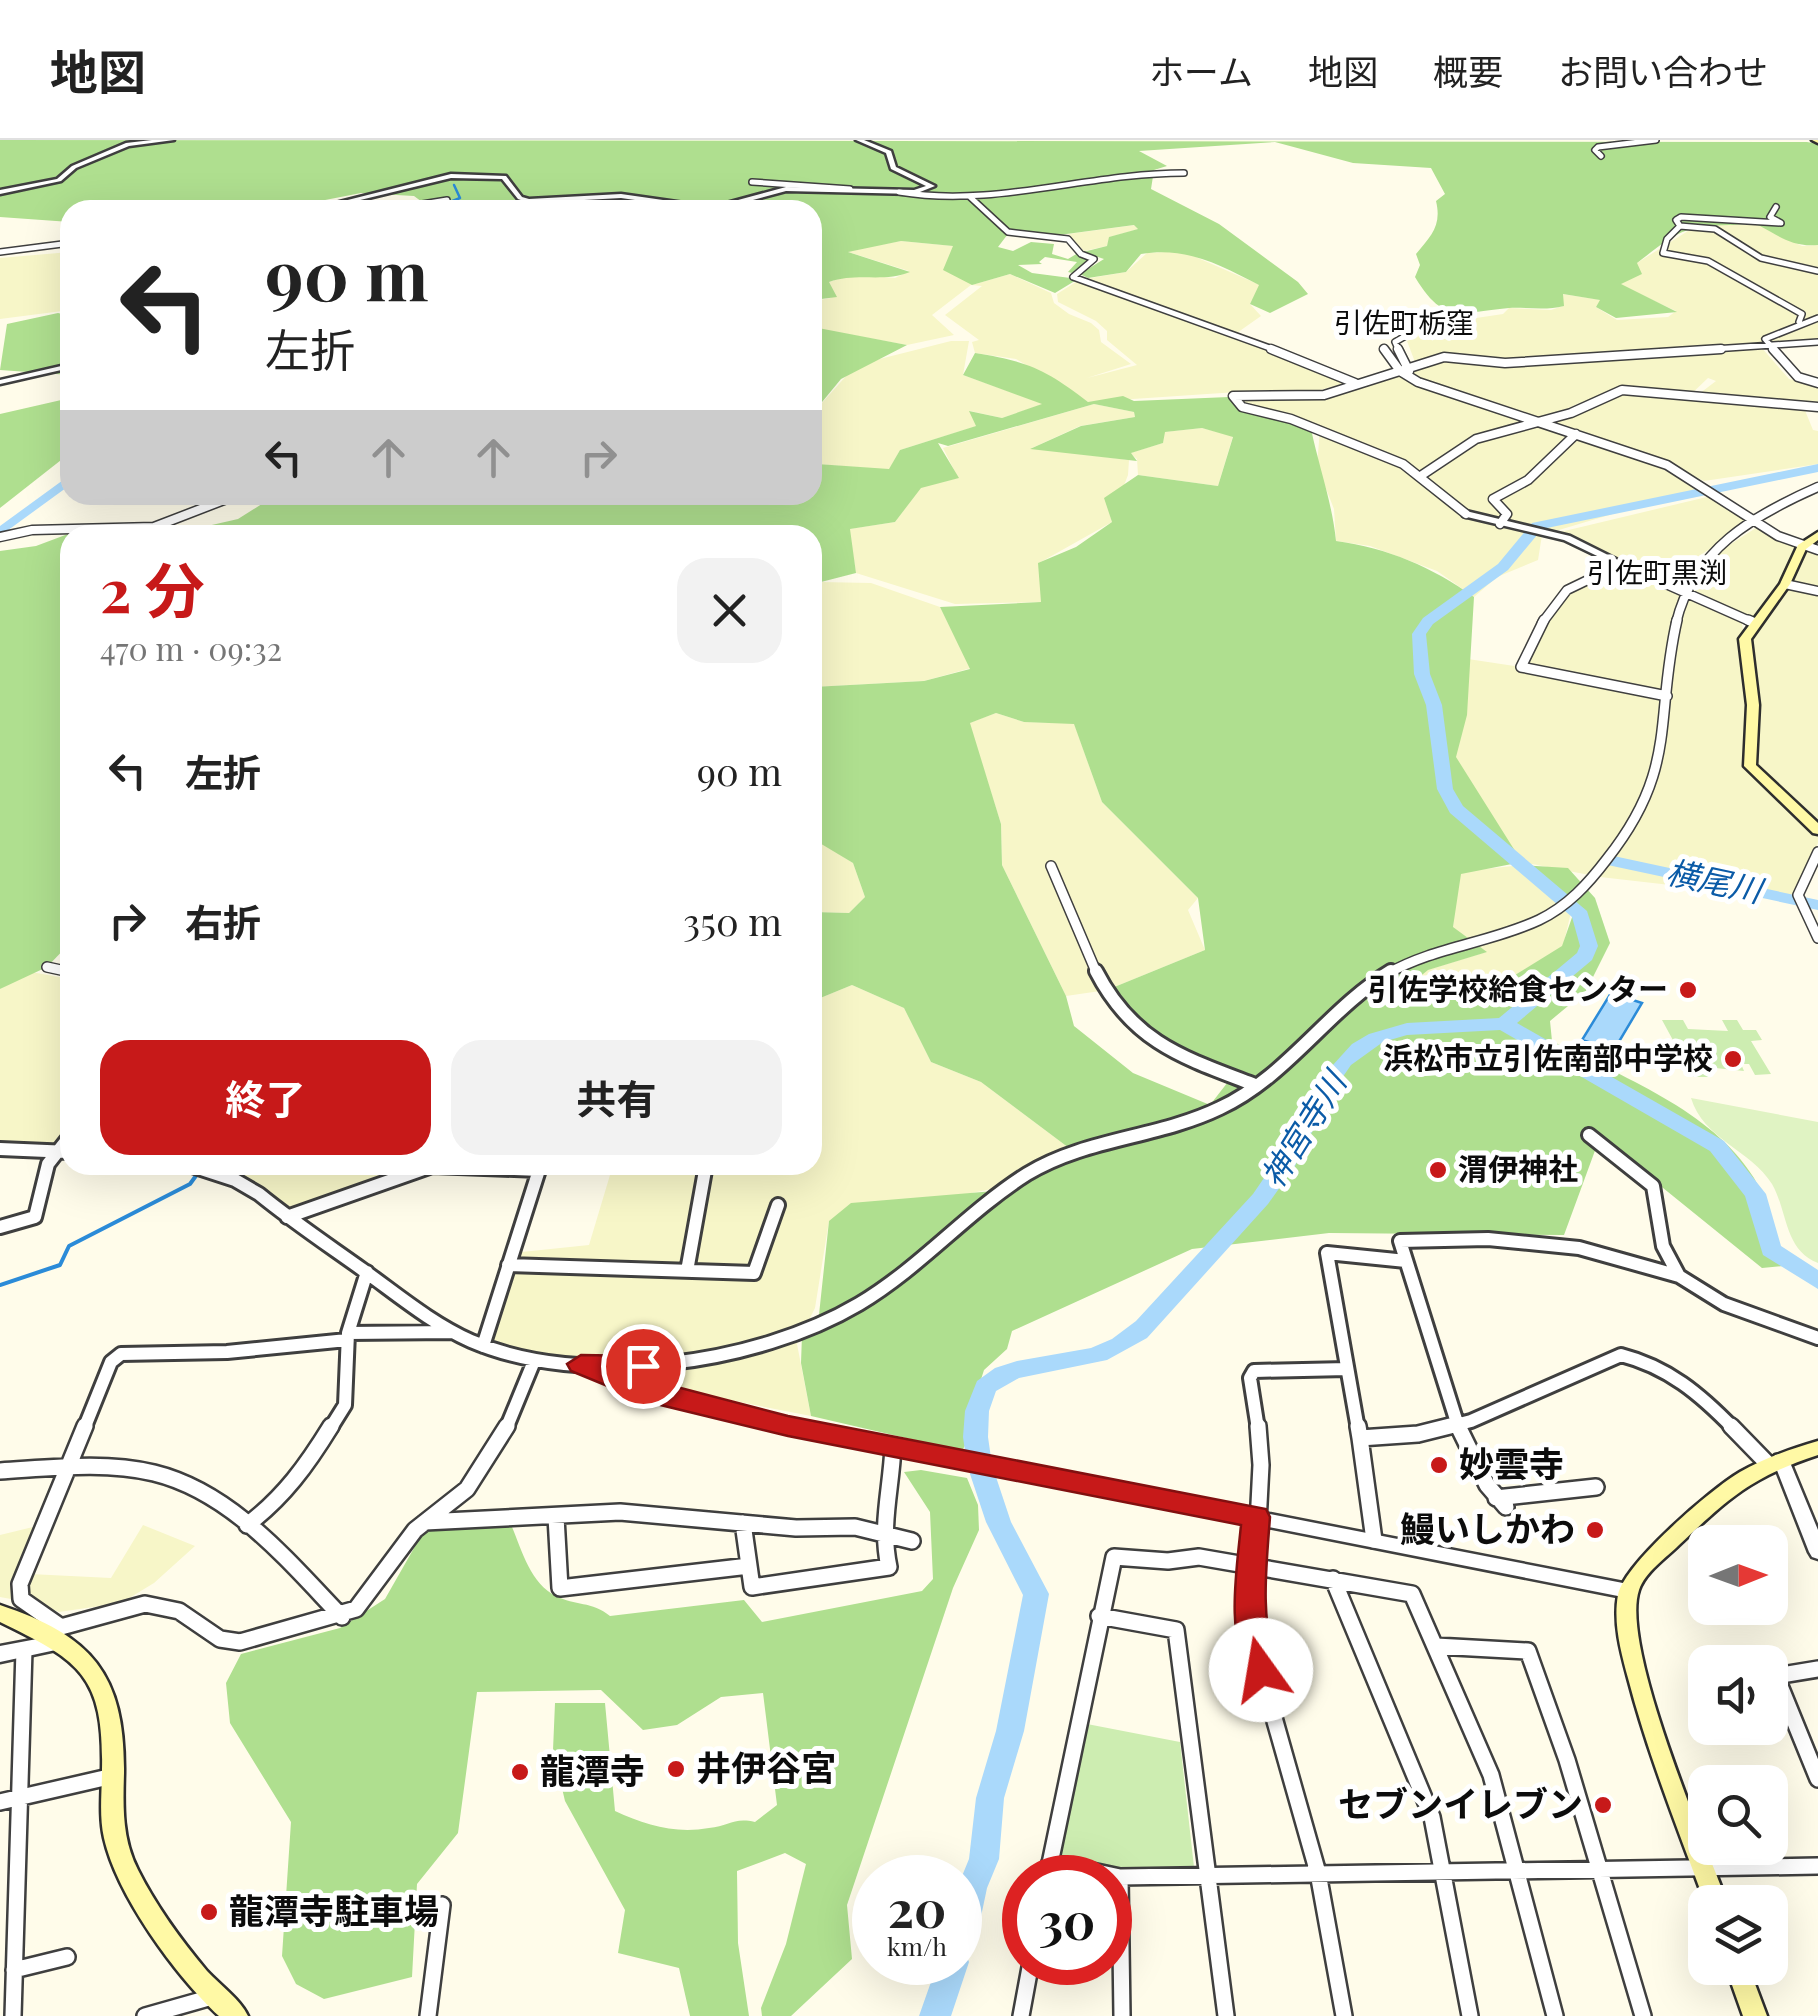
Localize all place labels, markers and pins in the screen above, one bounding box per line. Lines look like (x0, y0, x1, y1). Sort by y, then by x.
place label: 引佐学校給食センター (1368, 968, 1668, 1008)
marker: 引佐学校給食センター (1677, 979, 1699, 1001)
place label: 浜松市立引佐南部中学校 (1383, 1037, 1713, 1077)
marker: 浜松市立引佐南部中学校 (1722, 1048, 1744, 1070)
place label: 渭伊神社 (1458, 1148, 1578, 1188)
marker: 渭伊神社 (1427, 1159, 1449, 1181)
pin (601, 1324, 686, 1409)
place label: 妙雲寺 (1459, 1439, 1564, 1486)
marker: 妙雲寺 (1428, 1454, 1450, 1476)
place label: 鰻いしかわ (1400, 1504, 1575, 1551)
marker: 鰻いしかわ (1584, 1519, 1606, 1541)
place label: 井伊谷宮 (696, 1743, 836, 1790)
place label: 龍潭寺 (540, 1746, 645, 1793)
marker: 井伊谷宮 (665, 1758, 687, 1780)
marker: 龍潭寺 (509, 1761, 531, 1783)
place label: セブンイレブン (1338, 1779, 1583, 1826)
marker: セブンイレブン (1592, 1794, 1614, 1816)
place label: 龍潭寺駐車場 (229, 1886, 439, 1933)
marker: 龍潭寺駐車場 (198, 1901, 220, 1923)

